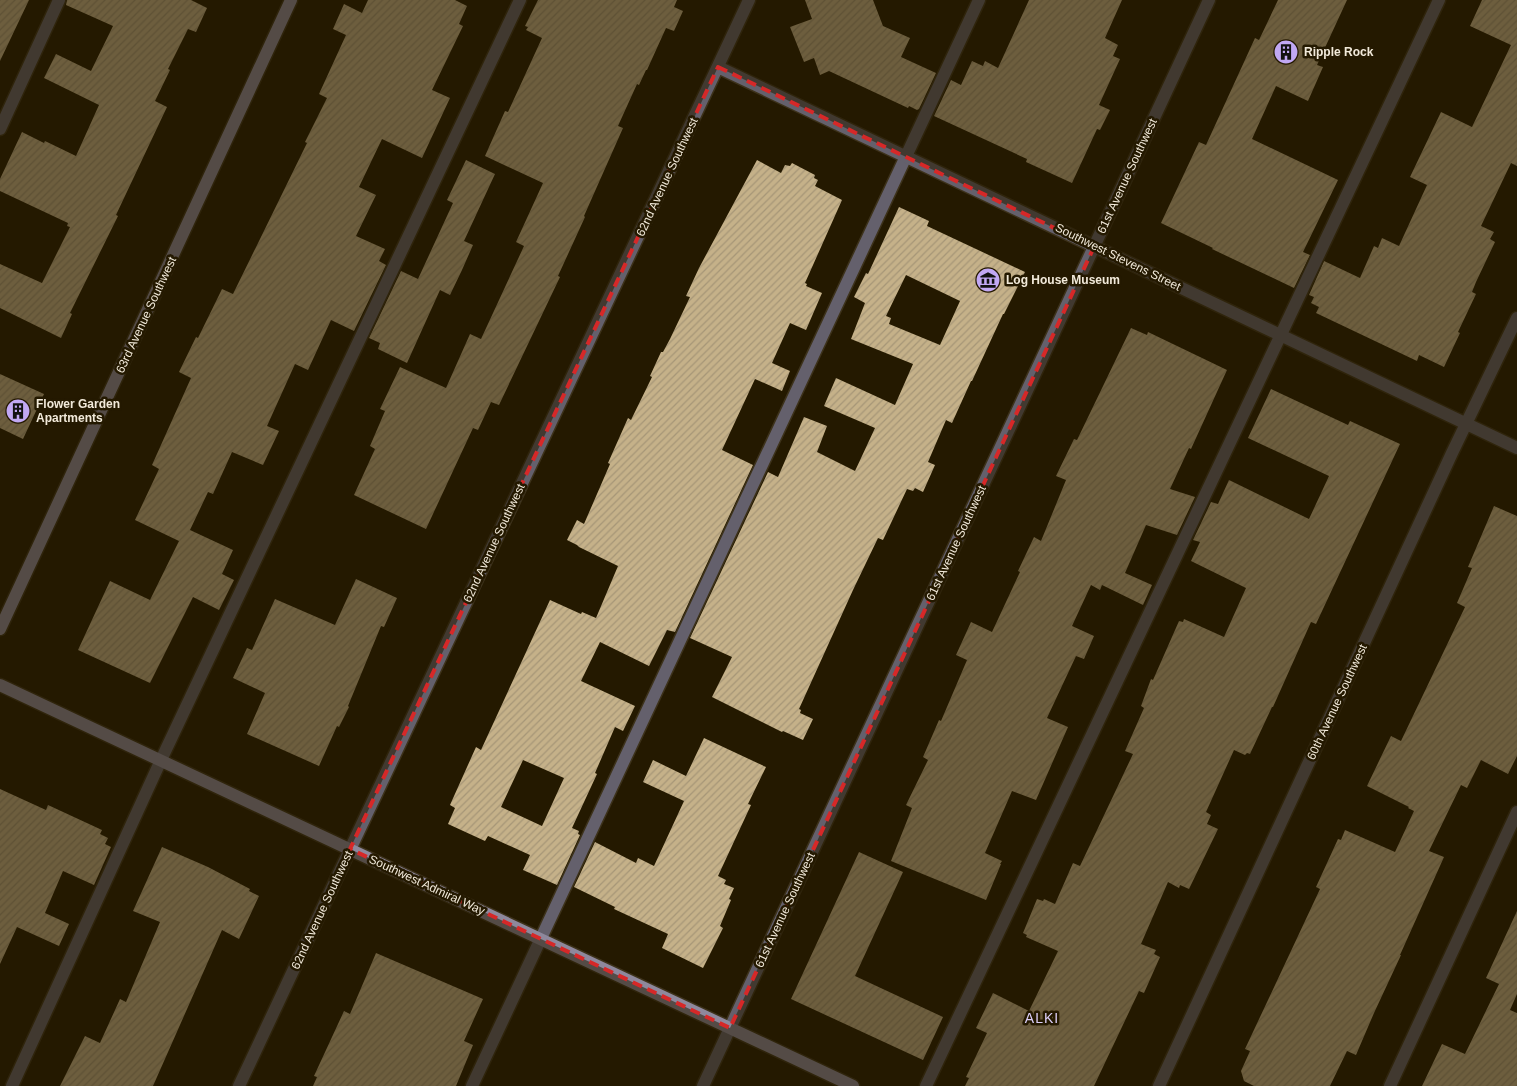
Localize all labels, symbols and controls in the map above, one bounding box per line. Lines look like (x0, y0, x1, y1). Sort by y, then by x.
building icon: Ripple Rock (1273, 39, 1299, 65)
place label: Ripple Rock (1304, 45, 1374, 59)
street label: 62nd Avenue Southwest (633, 115, 701, 239)
street label: 61st Avenue Southwest (1094, 116, 1160, 236)
street label: Southwest Stevens Street (1053, 220, 1184, 294)
street label: 63rd Avenue Southwest (113, 254, 179, 375)
museum icon: Log House Museum (975, 267, 1001, 293)
place label: Log House Museum (1006, 273, 1120, 287)
place label: Flower Garden Apartments (36, 397, 120, 425)
building icon: Flower Garden Apartments (5, 398, 31, 424)
street label: 62nd Avenue Southwest (460, 481, 528, 605)
street label: 61st Avenue Southwest (923, 483, 989, 603)
street label: 60th Avenue Southwest (1304, 641, 1370, 762)
street label: 62nd Avenue Southwest (288, 848, 356, 972)
street label: 61st Avenue Southwest (752, 850, 818, 970)
street label: Southwest Admiral Way (367, 852, 487, 918)
district label: ALKI (1025, 1010, 1059, 1026)

